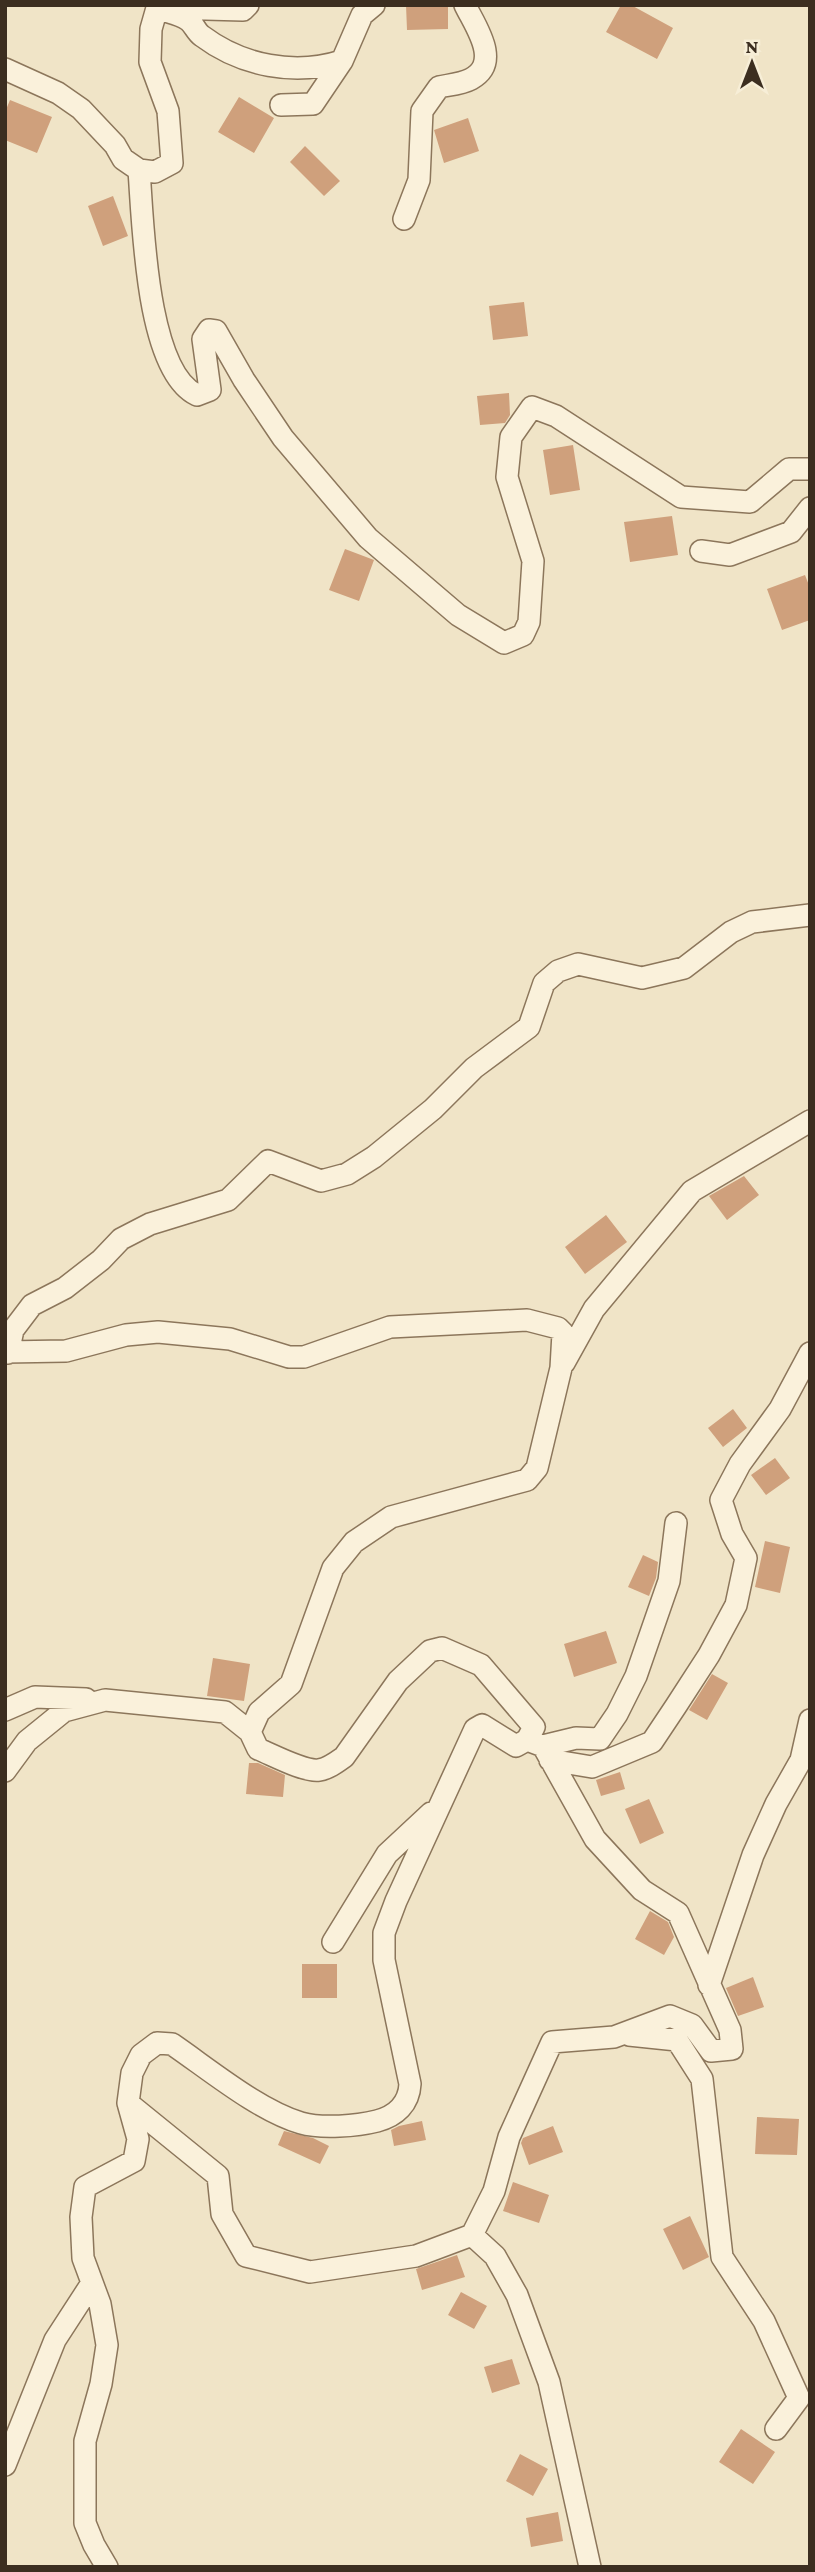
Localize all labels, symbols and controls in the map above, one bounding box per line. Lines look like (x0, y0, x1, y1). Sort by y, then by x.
north arrow (717, 28, 787, 98)
text: N (746, 36, 759, 57)

